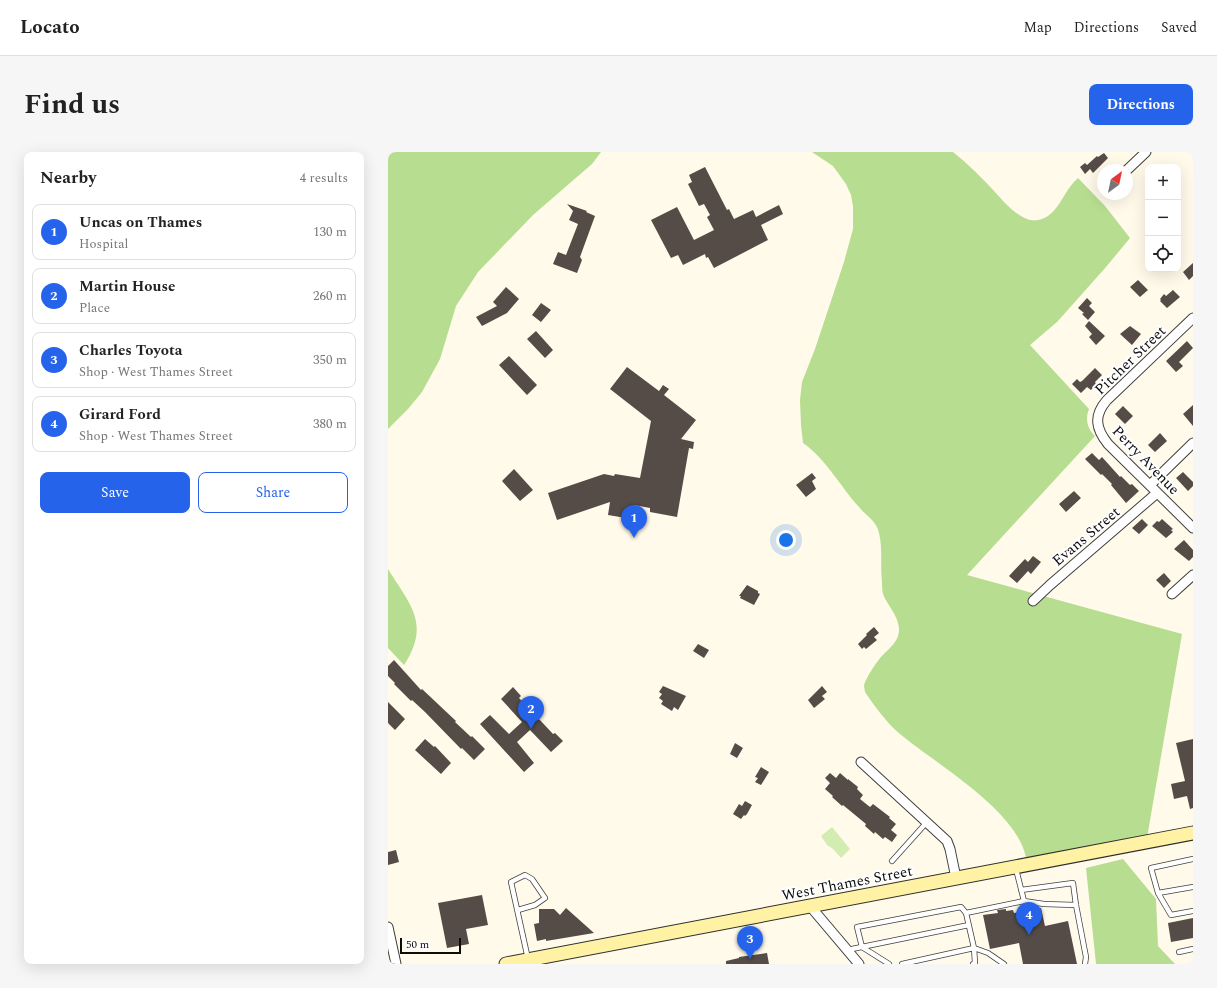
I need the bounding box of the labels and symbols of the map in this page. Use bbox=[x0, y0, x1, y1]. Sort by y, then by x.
north arrow bbox=[1097, 164, 1133, 200]
street label: Pitcher Street bbox=[1089, 320, 1171, 401]
street label: Perry Avenue bbox=[1106, 420, 1185, 500]
street label: Evans Street bbox=[1047, 501, 1125, 572]
pin: 1 bbox=[621, 505, 647, 538]
your location bbox=[776, 530, 796, 550]
pin: 2 bbox=[518, 696, 544, 729]
street label: West Thames Street bbox=[780, 860, 915, 907]
pin: 4 bbox=[1016, 902, 1042, 935]
pin: 3 bbox=[737, 926, 763, 959]
scale bar bbox=[400, 936, 461, 955]

